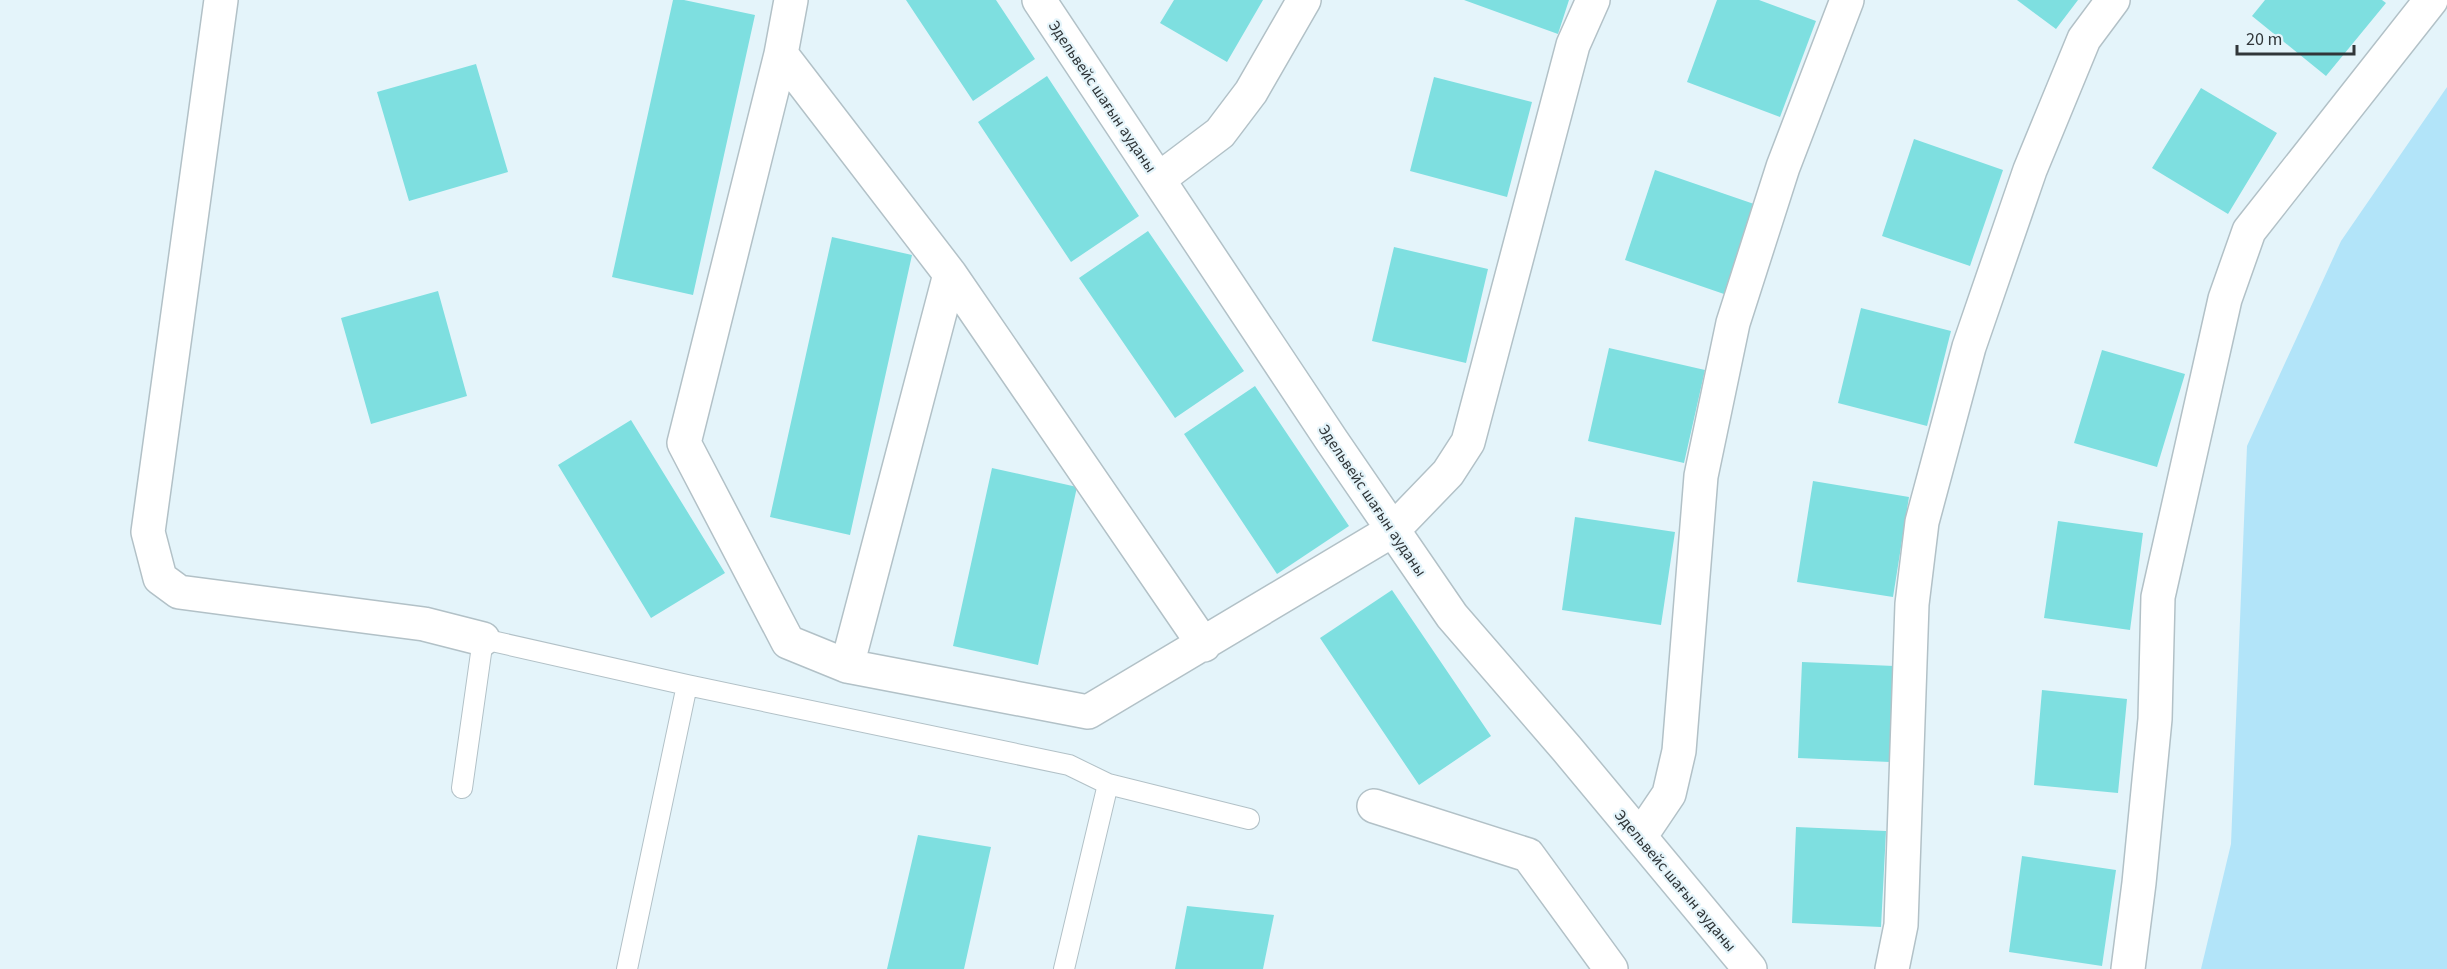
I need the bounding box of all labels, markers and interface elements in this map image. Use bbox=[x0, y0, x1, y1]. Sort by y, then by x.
street label: Эдельвейс шағын ауданы bbox=[1043, 16, 1161, 177]
scale bar bbox=[2237, 18, 2354, 56]
text: 20 m bbox=[2246, 27, 2282, 52]
street label: Эдельвейс шағын ауданы bbox=[1313, 420, 1431, 581]
street label: Эдельвейс шағын ауданы bbox=[1609, 805, 1741, 956]

